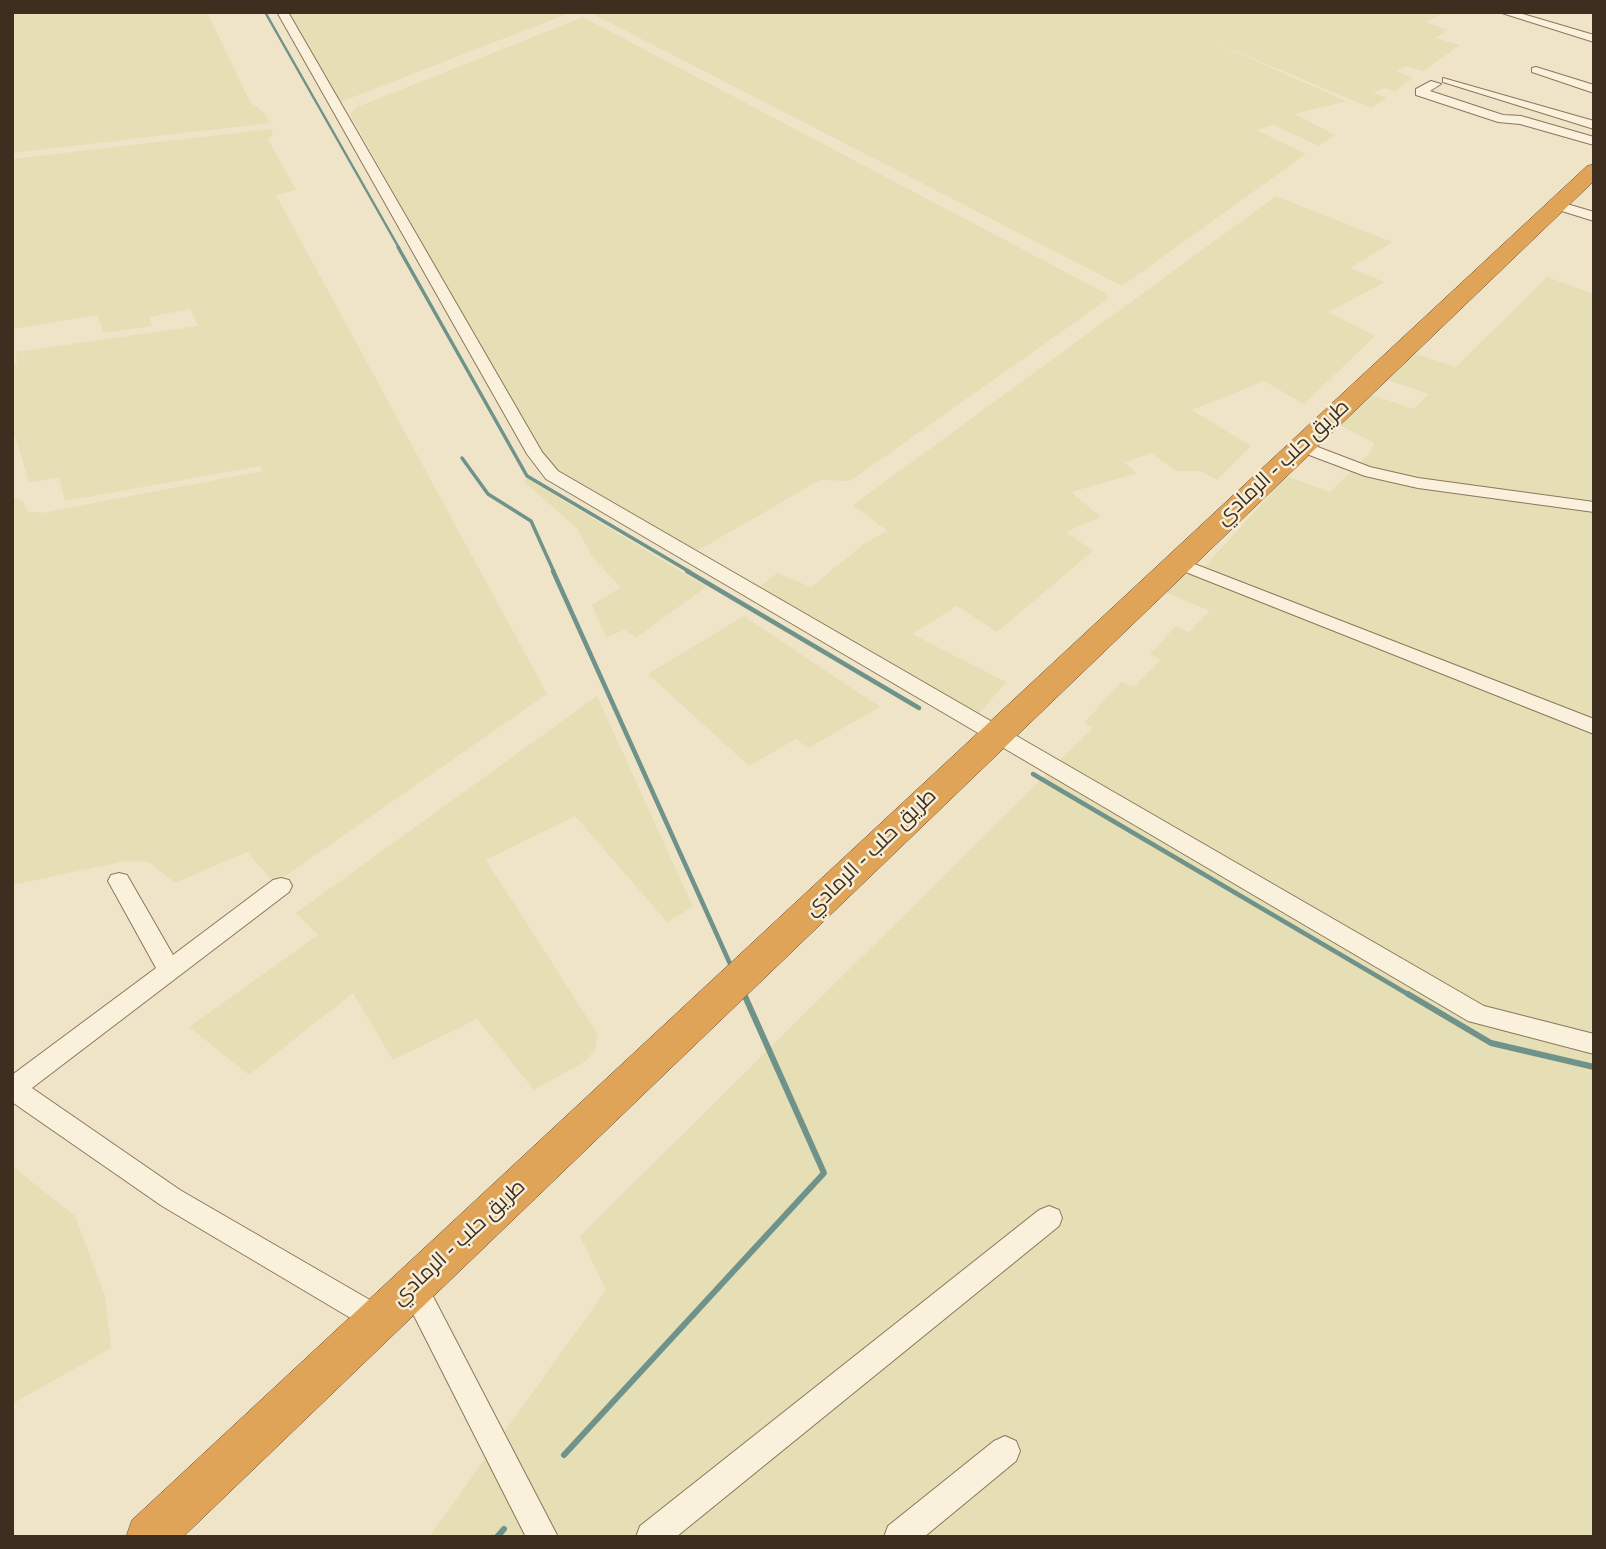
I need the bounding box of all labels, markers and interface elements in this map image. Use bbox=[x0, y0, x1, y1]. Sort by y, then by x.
street label: طريق حلب - الرمادي bbox=[1212, 396, 1356, 532]
street label: طريق حلب - الرمادي bbox=[801, 785, 943, 923]
street label: طريق حلب - الرمادي bbox=[388, 1176, 532, 1312]

